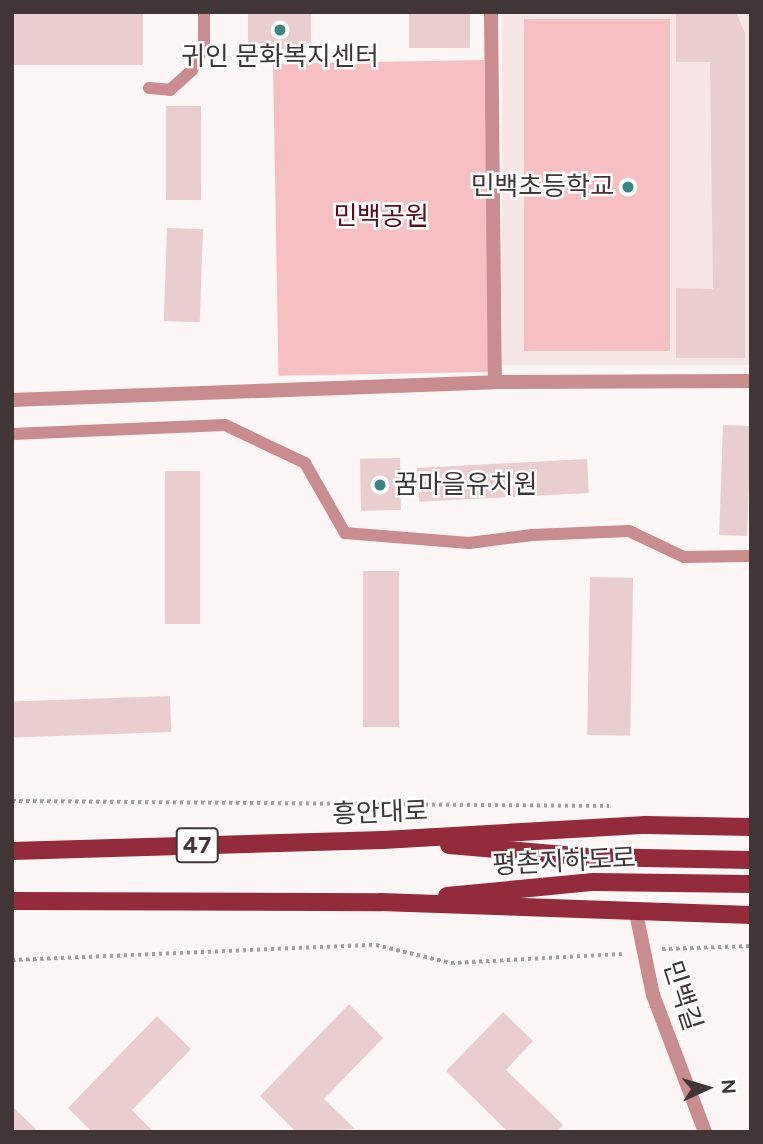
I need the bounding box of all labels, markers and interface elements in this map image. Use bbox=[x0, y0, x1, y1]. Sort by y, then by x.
marker: 귀인 문화복지센터 bbox=[272, 22, 288, 38]
place label: 귀인 문화복지센터 bbox=[181, 41, 379, 73]
place label: 민백초등학교 bbox=[470, 171, 614, 203]
marker: 민백초등학교 bbox=[620, 179, 636, 195]
park label: 민백공원 bbox=[333, 201, 429, 233]
place label: 꿈마을유치원 bbox=[394, 469, 538, 501]
marker: 꿈마을유치원 bbox=[372, 477, 388, 493]
street label: 흥안대로 bbox=[332, 796, 428, 830]
road number: 47 bbox=[174, 824, 220, 866]
street label: 평촌지하도로 bbox=[492, 843, 636, 881]
street label: 민백길 bbox=[656, 957, 708, 1035]
north arrow bbox=[672, 1053, 742, 1123]
text: N bbox=[716, 1078, 740, 1095]

